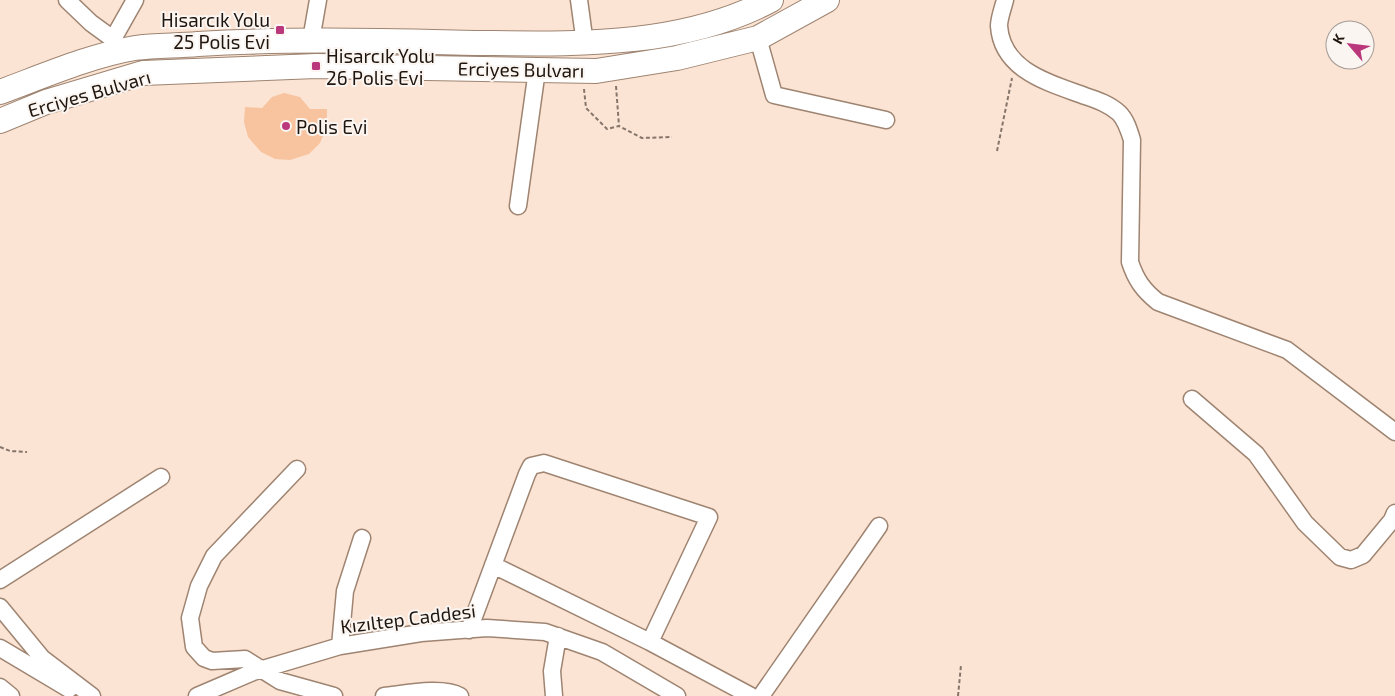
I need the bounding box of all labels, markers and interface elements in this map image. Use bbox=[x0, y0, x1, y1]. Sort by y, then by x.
place label: Hisarcık Yolu 25 Polis Evi bbox=[161, 8, 270, 53]
north arrow bbox=[1325, 20, 1375, 70]
marker: Hisarcık Yolu 25 Polis Evi bbox=[274, 24, 286, 36]
text: K bbox=[1328, 31, 1348, 47]
place label: Hisarcık Yolu 26 Polis Evi bbox=[326, 44, 435, 89]
street label: Erciyes Bulvarı bbox=[457, 56, 585, 82]
marker: Hisarcık Yolu 26 Polis Evi bbox=[310, 60, 322, 72]
street label: Erciyes Bulvarı bbox=[25, 64, 153, 122]
place label: Polis Evi bbox=[296, 115, 368, 138]
marker: Polis Evi bbox=[280, 120, 292, 132]
street label: Kızıltep Caddesi bbox=[339, 598, 477, 638]

